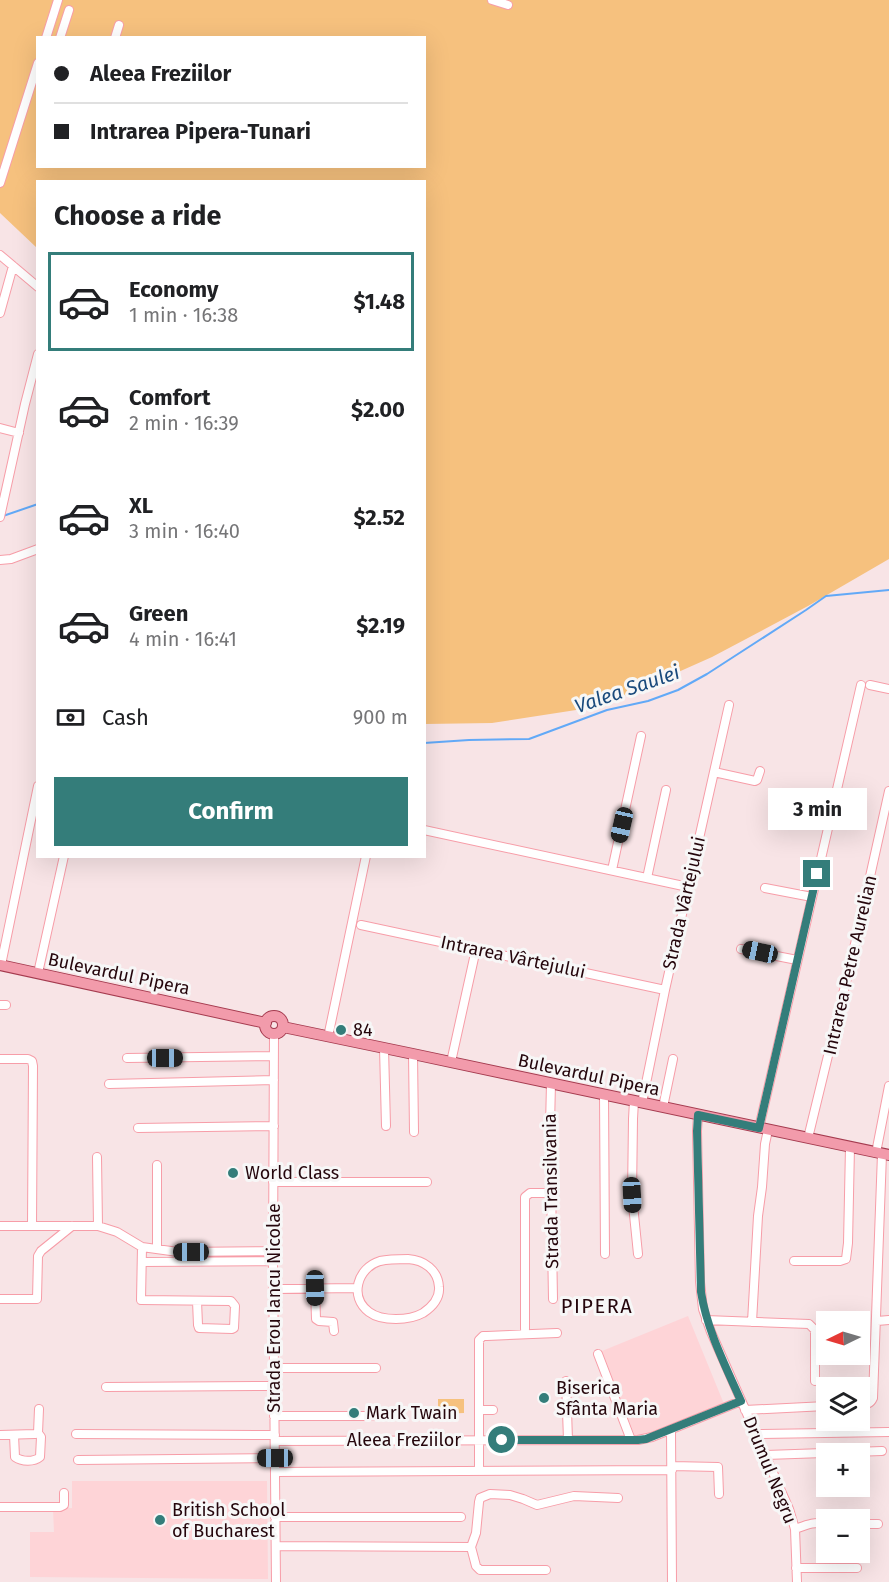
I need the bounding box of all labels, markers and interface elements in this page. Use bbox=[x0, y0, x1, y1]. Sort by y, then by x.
text: Aleea Freziilor bbox=[90, 60, 231, 87]
text: Intrarea Pipera-Tunari bbox=[90, 118, 311, 145]
text: Choose a ride bbox=[54, 200, 221, 232]
icon: car bbox=[57, 275, 111, 329]
text: Economy bbox=[129, 276, 218, 303]
text: $1.48 bbox=[353, 288, 405, 315]
text: 1 min · 16:38 bbox=[129, 303, 238, 327]
icon: car bbox=[57, 383, 111, 437]
text: Comfort bbox=[129, 384, 210, 411]
text: $2.00 bbox=[351, 396, 405, 423]
text: 2 min · 16:39 bbox=[129, 411, 239, 435]
icon: car bbox=[57, 491, 111, 545]
text: XL bbox=[129, 492, 153, 519]
text: $2.52 bbox=[353, 504, 405, 531]
text: 3 min · 16:40 bbox=[129, 519, 240, 543]
icon: car bbox=[57, 599, 111, 653]
text: Green bbox=[129, 600, 188, 627]
text: $2.19 bbox=[356, 612, 405, 639]
text: 4 min · 16:41 bbox=[129, 627, 237, 651]
water label: Valea Saulei bbox=[571, 660, 683, 718]
icon: cash bbox=[54, 701, 87, 734]
text: Cash bbox=[102, 704, 149, 731]
text: 900 m bbox=[353, 705, 408, 729]
button: Confirm bbox=[54, 777, 408, 846]
callout: 3 min bbox=[768, 787, 866, 829]
text: 3 min bbox=[793, 797, 842, 821]
car bbox=[609, 805, 635, 845]
street label: Strada Vârtejului bbox=[658, 834, 710, 972]
route end bbox=[803, 860, 830, 887]
street label: Intrarea Petre Aurelian bbox=[819, 873, 881, 1057]
street label: Intrarea Vârtejului bbox=[439, 931, 587, 983]
car bbox=[741, 939, 779, 965]
street label: Bulevardul Pipera bbox=[46, 948, 192, 1000]
place label: 84 bbox=[353, 1019, 373, 1041]
marker: 84 bbox=[334, 1023, 348, 1037]
car bbox=[147, 1049, 183, 1067]
street label: Bulevardul Pipera bbox=[516, 1049, 662, 1101]
street label: Strada Transilvania bbox=[539, 1113, 563, 1269]
place label: World Class bbox=[245, 1162, 339, 1184]
marker: World Class bbox=[226, 1166, 240, 1180]
car bbox=[622, 1177, 642, 1213]
street label: Strada Erou Iancu Nicolae bbox=[263, 1203, 285, 1413]
car bbox=[173, 1243, 209, 1261]
car bbox=[306, 1270, 324, 1306]
district label: PIPERA bbox=[561, 1294, 633, 1318]
north arrow bbox=[816, 1311, 870, 1365]
map controls bbox=[816, 1311, 870, 1563]
place label: Biserica Sfânta Maria bbox=[556, 1377, 658, 1420]
button: layers bbox=[816, 1377, 870, 1431]
marker: Biserica Sfânta Maria bbox=[537, 1391, 551, 1405]
place label: Mark Twain bbox=[366, 1402, 458, 1424]
marker: Mark Twain bbox=[347, 1406, 361, 1420]
street label: Drumul Negru bbox=[738, 1413, 802, 1527]
route start bbox=[488, 1426, 515, 1453]
street label: Aleea Freziilor bbox=[347, 1429, 461, 1451]
button: + bbox=[816, 1443, 870, 1497]
car bbox=[257, 1449, 293, 1467]
place label: British School of Bucharest bbox=[172, 1499, 286, 1542]
button: − bbox=[816, 1509, 870, 1563]
marker: British School of Bucharest bbox=[153, 1513, 167, 1527]

